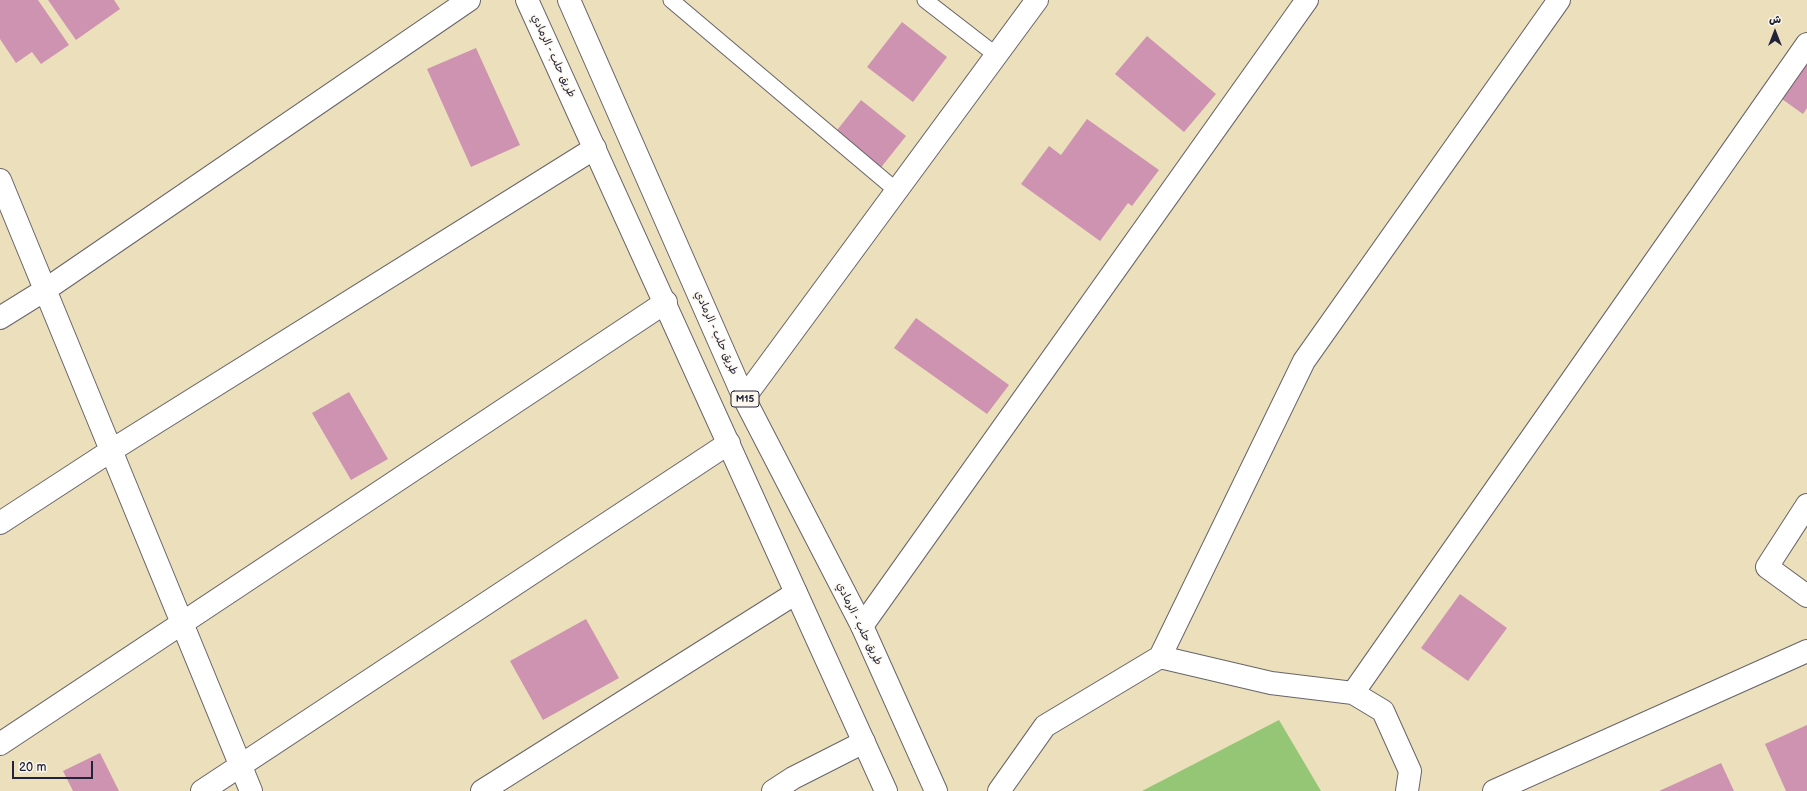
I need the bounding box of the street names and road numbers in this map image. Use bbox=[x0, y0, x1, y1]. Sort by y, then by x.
street label: طريق حلب - الرمادي bbox=[528, 12, 578, 100]
street label: طريق حلب - الرمادي bbox=[692, 289, 740, 377]
road number: M15 bbox=[731, 391, 759, 407]
street label: طريق حلب - الرمادي bbox=[833, 580, 885, 668]

